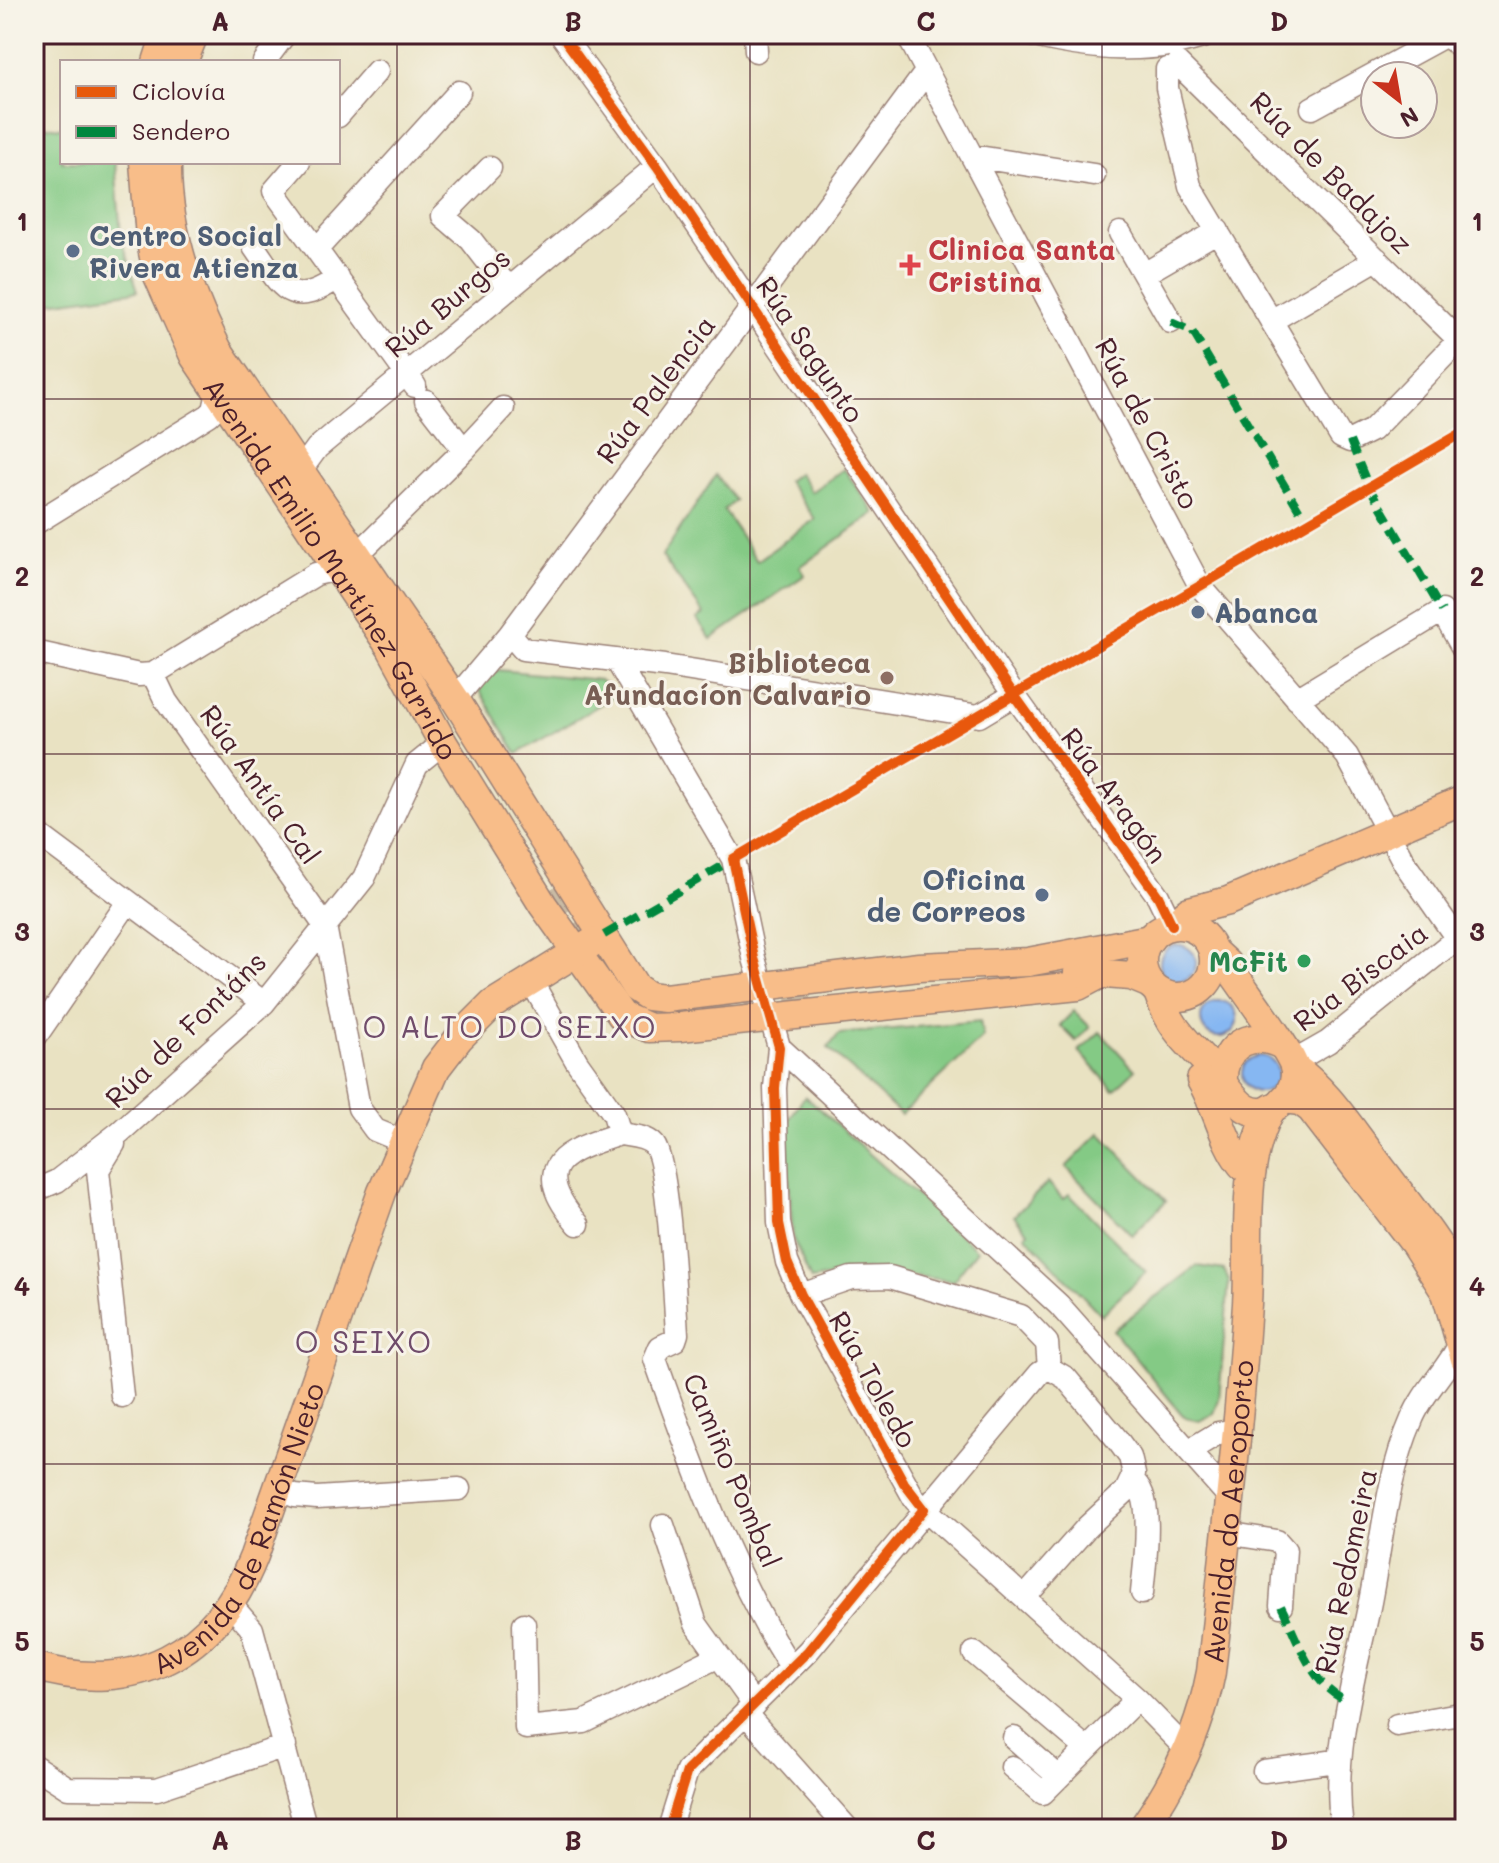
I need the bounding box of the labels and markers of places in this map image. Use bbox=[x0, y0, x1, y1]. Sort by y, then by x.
place label: Centro Social Rivera Atienza bbox=[89, 217, 299, 285]
place label: Clinica Santa Cristina bbox=[928, 231, 1116, 299]
marker: Centro Social Rivera Atienza bbox=[64, 242, 82, 260]
marker: Clinica Santa Cristina bbox=[899, 254, 921, 276]
place label: Abanca bbox=[1214, 594, 1319, 630]
marker: Abanca bbox=[1189, 603, 1207, 621]
place label: Biblioteca Afundacíon Calvario bbox=[584, 644, 871, 712]
marker: Biblioteca Afundacíon Calvario bbox=[878, 669, 896, 687]
place label: Oficina de Correos bbox=[867, 861, 1026, 929]
marker: Oficina de Correos bbox=[1033, 886, 1051, 904]
place label: McFit bbox=[1209, 943, 1288, 979]
marker: McFit bbox=[1295, 952, 1313, 970]

